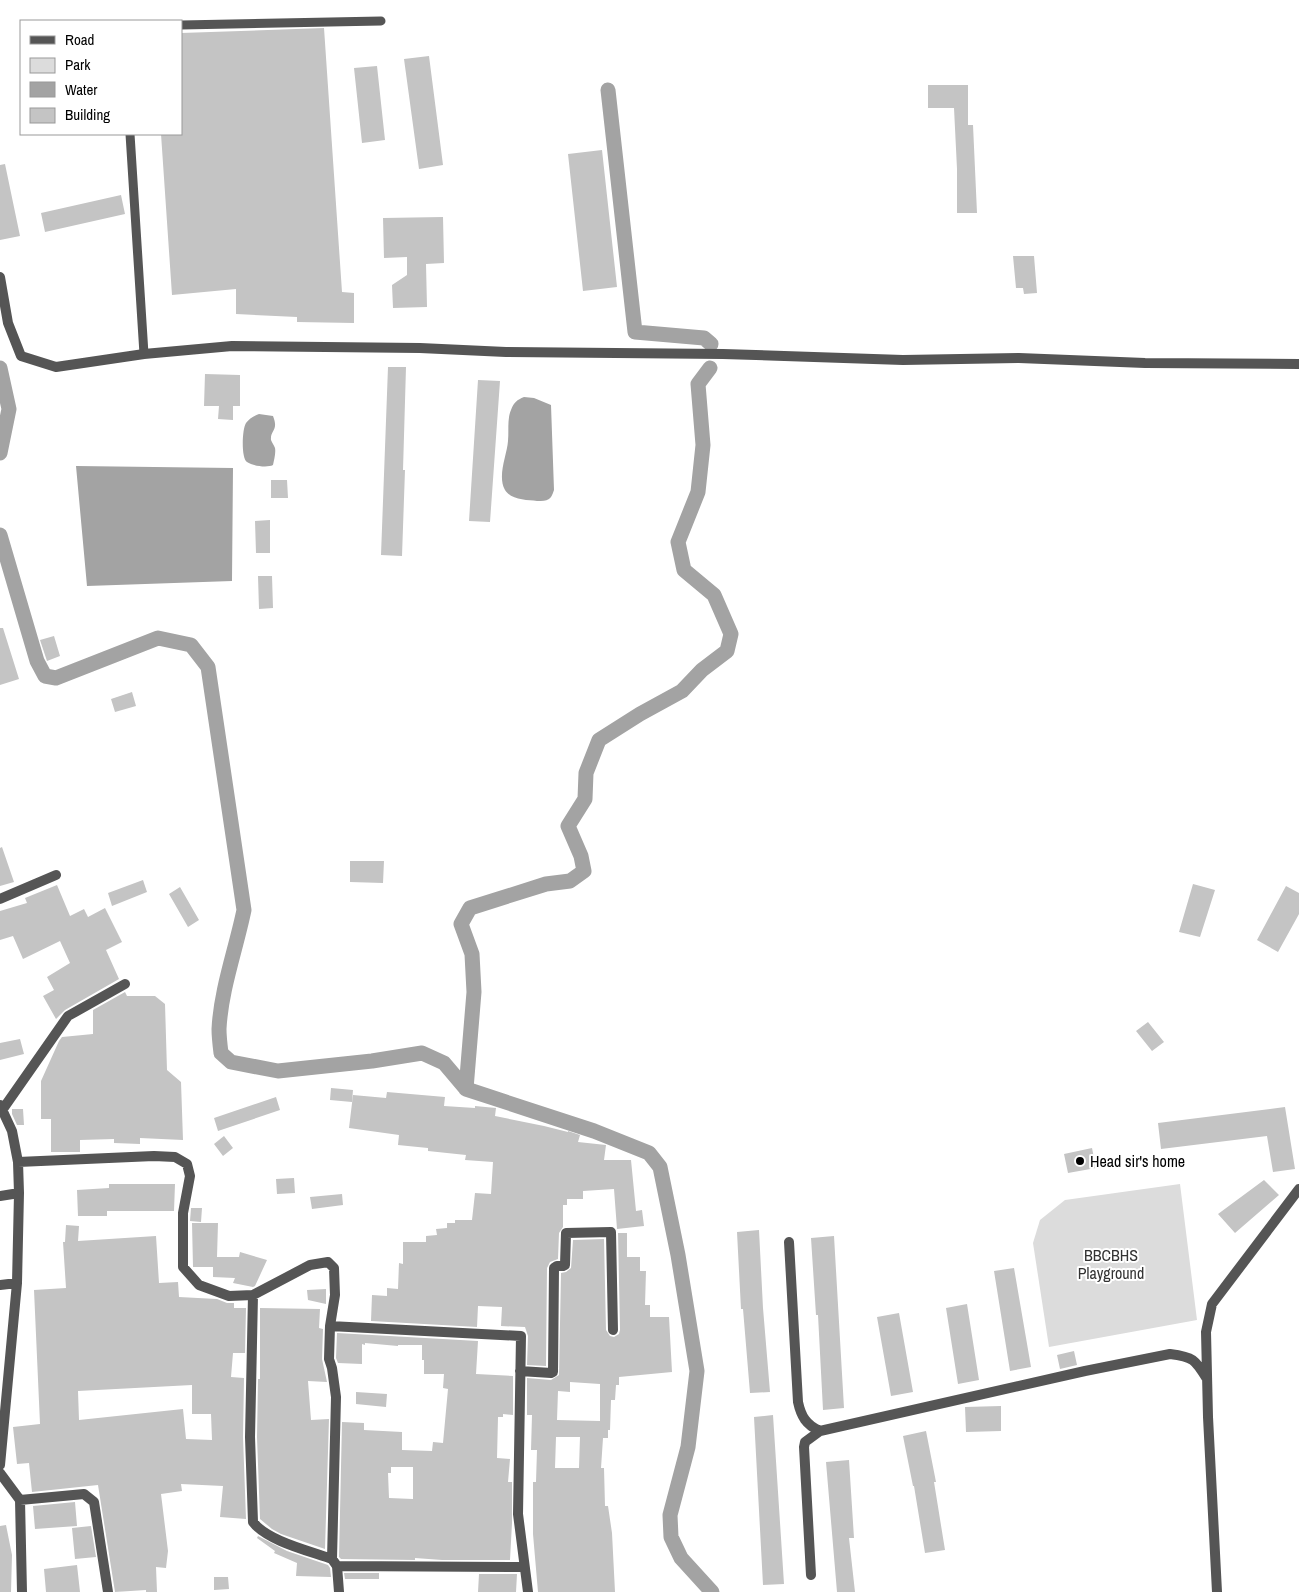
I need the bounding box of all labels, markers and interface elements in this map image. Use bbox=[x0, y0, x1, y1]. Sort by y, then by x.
legend bbox=[20, 20, 182, 135]
text: Road bbox=[65, 29, 94, 50]
text: Park bbox=[65, 54, 91, 75]
text: Water bbox=[65, 79, 97, 100]
text: Building bbox=[65, 104, 110, 125]
place label: Head sir's home bbox=[1090, 1150, 1185, 1172]
marker: Head sir's home bbox=[1074, 1155, 1086, 1167]
park label: BBCBHS Playground bbox=[1078, 1244, 1144, 1284]

